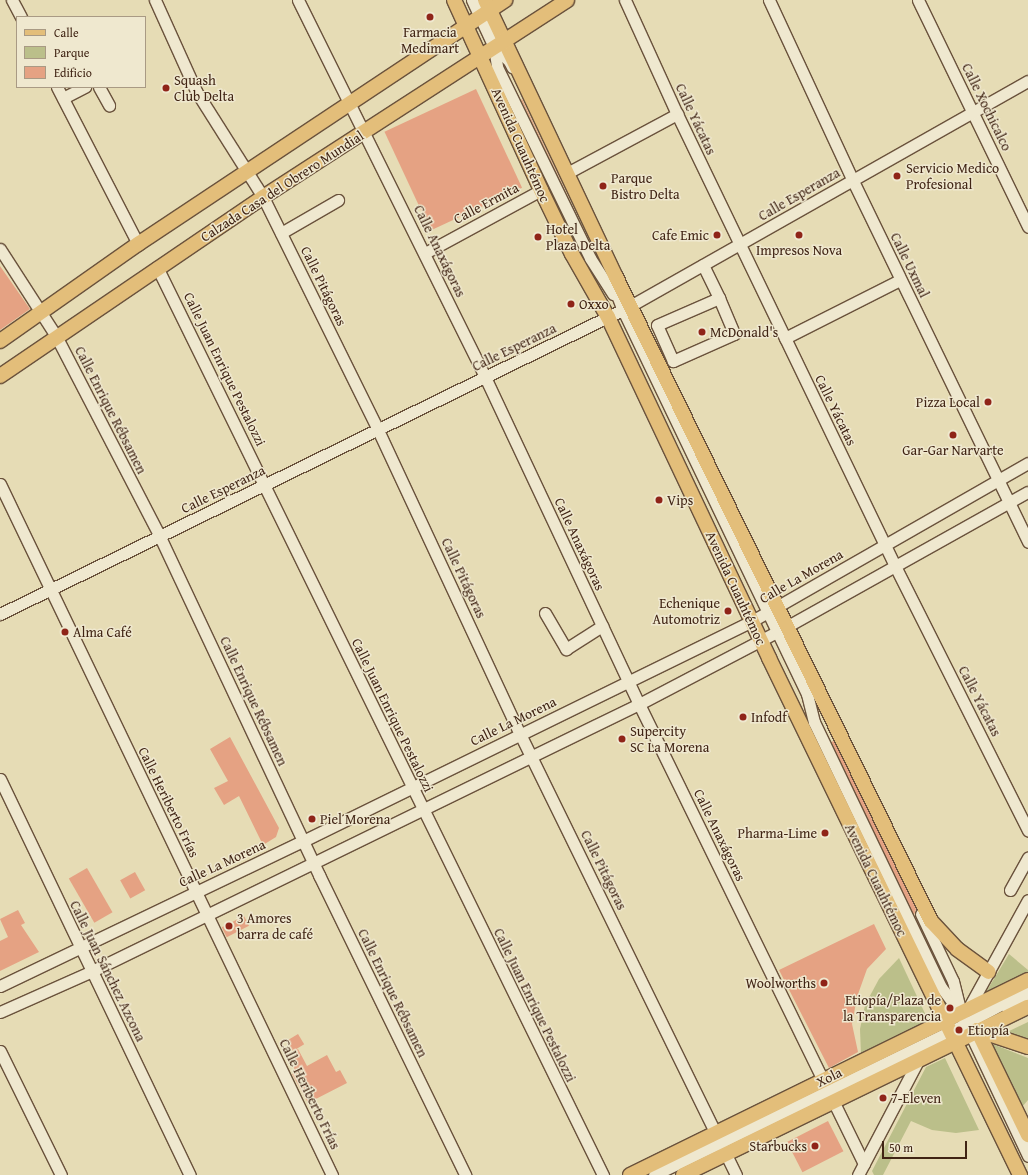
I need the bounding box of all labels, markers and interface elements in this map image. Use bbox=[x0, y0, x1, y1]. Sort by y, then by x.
marker: Farmacia Medimart bbox=[425, 12, 435, 22]
legend bbox=[16, 16, 146, 88]
text: Calle bbox=[54, 24, 79, 41]
place label: Farmacia Medimart bbox=[401, 24, 459, 56]
text: Parque bbox=[54, 44, 89, 61]
street label: Calle Xochicalco bbox=[959, 60, 1015, 154]
text: Edificio bbox=[54, 64, 92, 81]
place label: Squash Club Delta bbox=[174, 72, 234, 104]
street label: Calle Yácatas bbox=[672, 81, 720, 157]
marker: Squash Club Delta bbox=[161, 83, 171, 93]
street label: Avenida Cuauhtémoc bbox=[488, 85, 554, 205]
street label: Calzada Casa del Obrero Mundial bbox=[197, 127, 367, 245]
place label: Servicio Medico Profesional bbox=[906, 160, 999, 192]
street label: Calle Esperanza bbox=[755, 164, 843, 224]
place label: Parque Bistro Delta bbox=[611, 170, 680, 202]
marker: Servicio Medico Profesional bbox=[891, 170, 903, 182]
street label: Calle Ermita bbox=[450, 179, 522, 227]
marker: Parque Bistro Delta bbox=[598, 181, 608, 191]
street label: Calle Anaxágoras bbox=[410, 202, 470, 300]
place label: Hotel Plaza Delta bbox=[546, 221, 610, 254]
place label: Cafe Emic bbox=[652, 227, 709, 243]
marker: Cafe Emic bbox=[712, 230, 722, 240]
marker: Impresos Nova bbox=[794, 230, 804, 240]
street label: Calle Uxmal bbox=[887, 230, 933, 300]
marker: Hotel Plaza Delta bbox=[533, 232, 543, 242]
place label: Impresos Nova bbox=[756, 242, 842, 258]
street label: Calle Pitágoras bbox=[297, 243, 351, 329]
street label: Calle Juan Enrique Pestalozzi bbox=[180, 289, 270, 449]
place label: Oxxo bbox=[579, 296, 609, 312]
marker: Oxxo bbox=[566, 299, 576, 309]
street label: Calle Esperanza bbox=[469, 319, 559, 375]
place label: McDonald's bbox=[710, 324, 778, 340]
marker: McDonald's bbox=[697, 327, 707, 337]
street label: Calle Enrique Rébsamen bbox=[72, 343, 150, 477]
street label: Calle Yácatas bbox=[812, 372, 860, 448]
place label: Pizza Local bbox=[916, 394, 980, 410]
marker: Pizza Local bbox=[983, 397, 993, 407]
marker: Gar-Gar Narvarte bbox=[948, 430, 958, 440]
place label: Gar-Gar Narvarte bbox=[902, 442, 1004, 458]
street label: Calle Esperanza bbox=[178, 461, 268, 517]
place label: Vips bbox=[667, 492, 693, 508]
street label: Calle Anaxágoras bbox=[551, 495, 609, 593]
marker: Vips bbox=[654, 495, 664, 505]
street label: Avenida Cuauhtémoc bbox=[702, 528, 770, 648]
street label: Calle Pitágoras bbox=[438, 535, 490, 621]
street label: Calle La Morena bbox=[756, 545, 846, 607]
place label: Echenique Automotriz bbox=[653, 595, 720, 628]
marker: Echenique Automotriz bbox=[723, 606, 733, 616]
place label: Alma Café bbox=[73, 624, 132, 640]
marker: Alma Café bbox=[60, 627, 70, 637]
street label: Calle Enrique Rébsamen bbox=[217, 634, 291, 768]
street label: Calle Juan Enrique Pestalozzi bbox=[348, 635, 438, 795]
street label: Calle Yácatas bbox=[955, 663, 1005, 739]
street label: Calle La Morena bbox=[467, 693, 559, 749]
place label: Infodf bbox=[751, 709, 787, 725]
marker: Infodf bbox=[738, 712, 748, 722]
place label: Supercity SC La Morena bbox=[630, 723, 709, 756]
marker: Supercity SC La Morena bbox=[617, 734, 627, 744]
street label: Calle Heriberto Frías bbox=[135, 744, 203, 860]
street label: Calle Anaxágoras bbox=[690, 786, 750, 884]
place label: Piel Morena bbox=[320, 811, 390, 827]
marker: Piel Morena bbox=[307, 814, 317, 824]
street label: Avenida Cuauhtémoc bbox=[841, 821, 911, 939]
place label: Pharma-Lime bbox=[738, 825, 817, 841]
street label: Calle Pitágoras bbox=[577, 827, 631, 913]
marker: Pharma-Lime bbox=[820, 828, 830, 838]
street label: Calle La Morena bbox=[176, 836, 268, 890]
street label: Calle Juan Sánchez Azcona bbox=[67, 898, 149, 1044]
place label: 3 Amores barra de café bbox=[237, 910, 313, 942]
marker: 3 Amores barra de café bbox=[224, 921, 234, 931]
street label: Calle Juan Enrique Pestalozzi bbox=[490, 925, 580, 1085]
street label: Calle Enrique Rébsamen bbox=[355, 926, 431, 1060]
place label: Woolworths bbox=[745, 975, 816, 991]
marker: Woolworths bbox=[819, 978, 829, 988]
place label: Etiopía/Plaza de la Transparencia bbox=[843, 992, 941, 1024]
marker: Etiopía/Plaza de la Transparencia bbox=[944, 1002, 956, 1014]
place label: Etiopía bbox=[968, 1022, 1009, 1038]
marker: Etiopía bbox=[953, 1024, 965, 1036]
street label: Calle Heriberto Frías bbox=[276, 1036, 344, 1152]
street label: Xola bbox=[813, 1064, 845, 1090]
place label: 7-Eleven bbox=[891, 1090, 941, 1106]
marker: 7-Eleven bbox=[878, 1093, 888, 1103]
scale bar bbox=[884, 1133, 969, 1159]
place label: Starbucks bbox=[749, 1138, 807, 1154]
text: 50 m bbox=[889, 1139, 913, 1156]
marker: Starbucks bbox=[810, 1141, 820, 1151]

